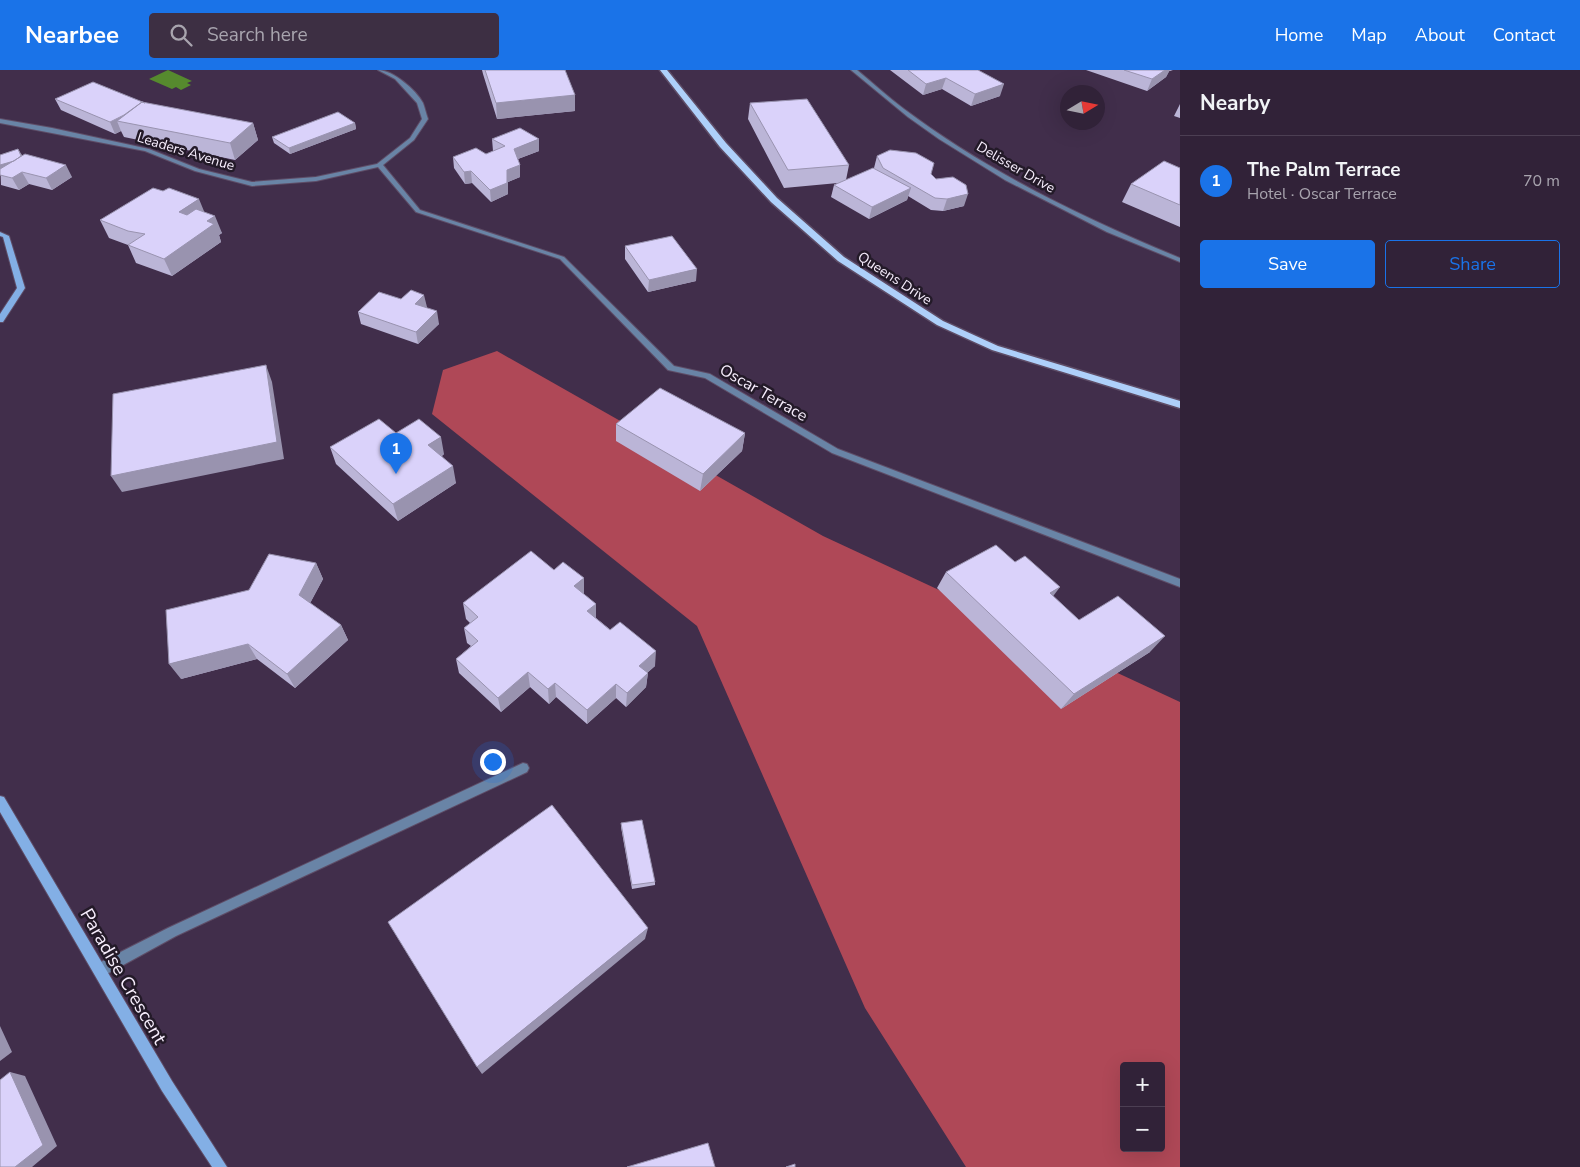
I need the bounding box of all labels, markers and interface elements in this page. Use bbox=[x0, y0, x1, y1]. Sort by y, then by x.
search box bbox=[149, 13, 499, 58]
text: Nearbee bbox=[25, 19, 119, 51]
icon: search bbox=[167, 21, 195, 49]
text: Search here bbox=[207, 22, 308, 48]
text: Home bbox=[1275, 23, 1323, 47]
text: Map bbox=[1351, 23, 1387, 47]
text: About bbox=[1415, 23, 1465, 47]
text: Contact bbox=[1493, 23, 1555, 47]
north arrow bbox=[1060, 85, 1105, 130]
text: Nearby bbox=[1200, 89, 1270, 117]
street label: Leaders Avenue bbox=[135, 128, 237, 175]
street label: Delisser Drive bbox=[973, 137, 1059, 198]
text: The Palm Terrace bbox=[1247, 157, 1400, 183]
text: 1 bbox=[1211, 170, 1221, 192]
text: 70 m bbox=[1523, 170, 1560, 192]
text: Hotel · Oscar Terrace bbox=[1247, 183, 1397, 205]
button: Save bbox=[1200, 240, 1375, 288]
button: Share bbox=[1385, 240, 1560, 288]
street label: Queens Drive bbox=[854, 247, 936, 310]
street label: Oscar Terrace bbox=[715, 359, 812, 427]
pin: 1 bbox=[380, 433, 412, 474]
your location bbox=[480, 749, 506, 775]
street label: Paradise Crescent bbox=[74, 904, 173, 1050]
map controls bbox=[1120, 1062, 1165, 1152]
button: + bbox=[1120, 1062, 1165, 1107]
button: − bbox=[1120, 1107, 1165, 1152]

